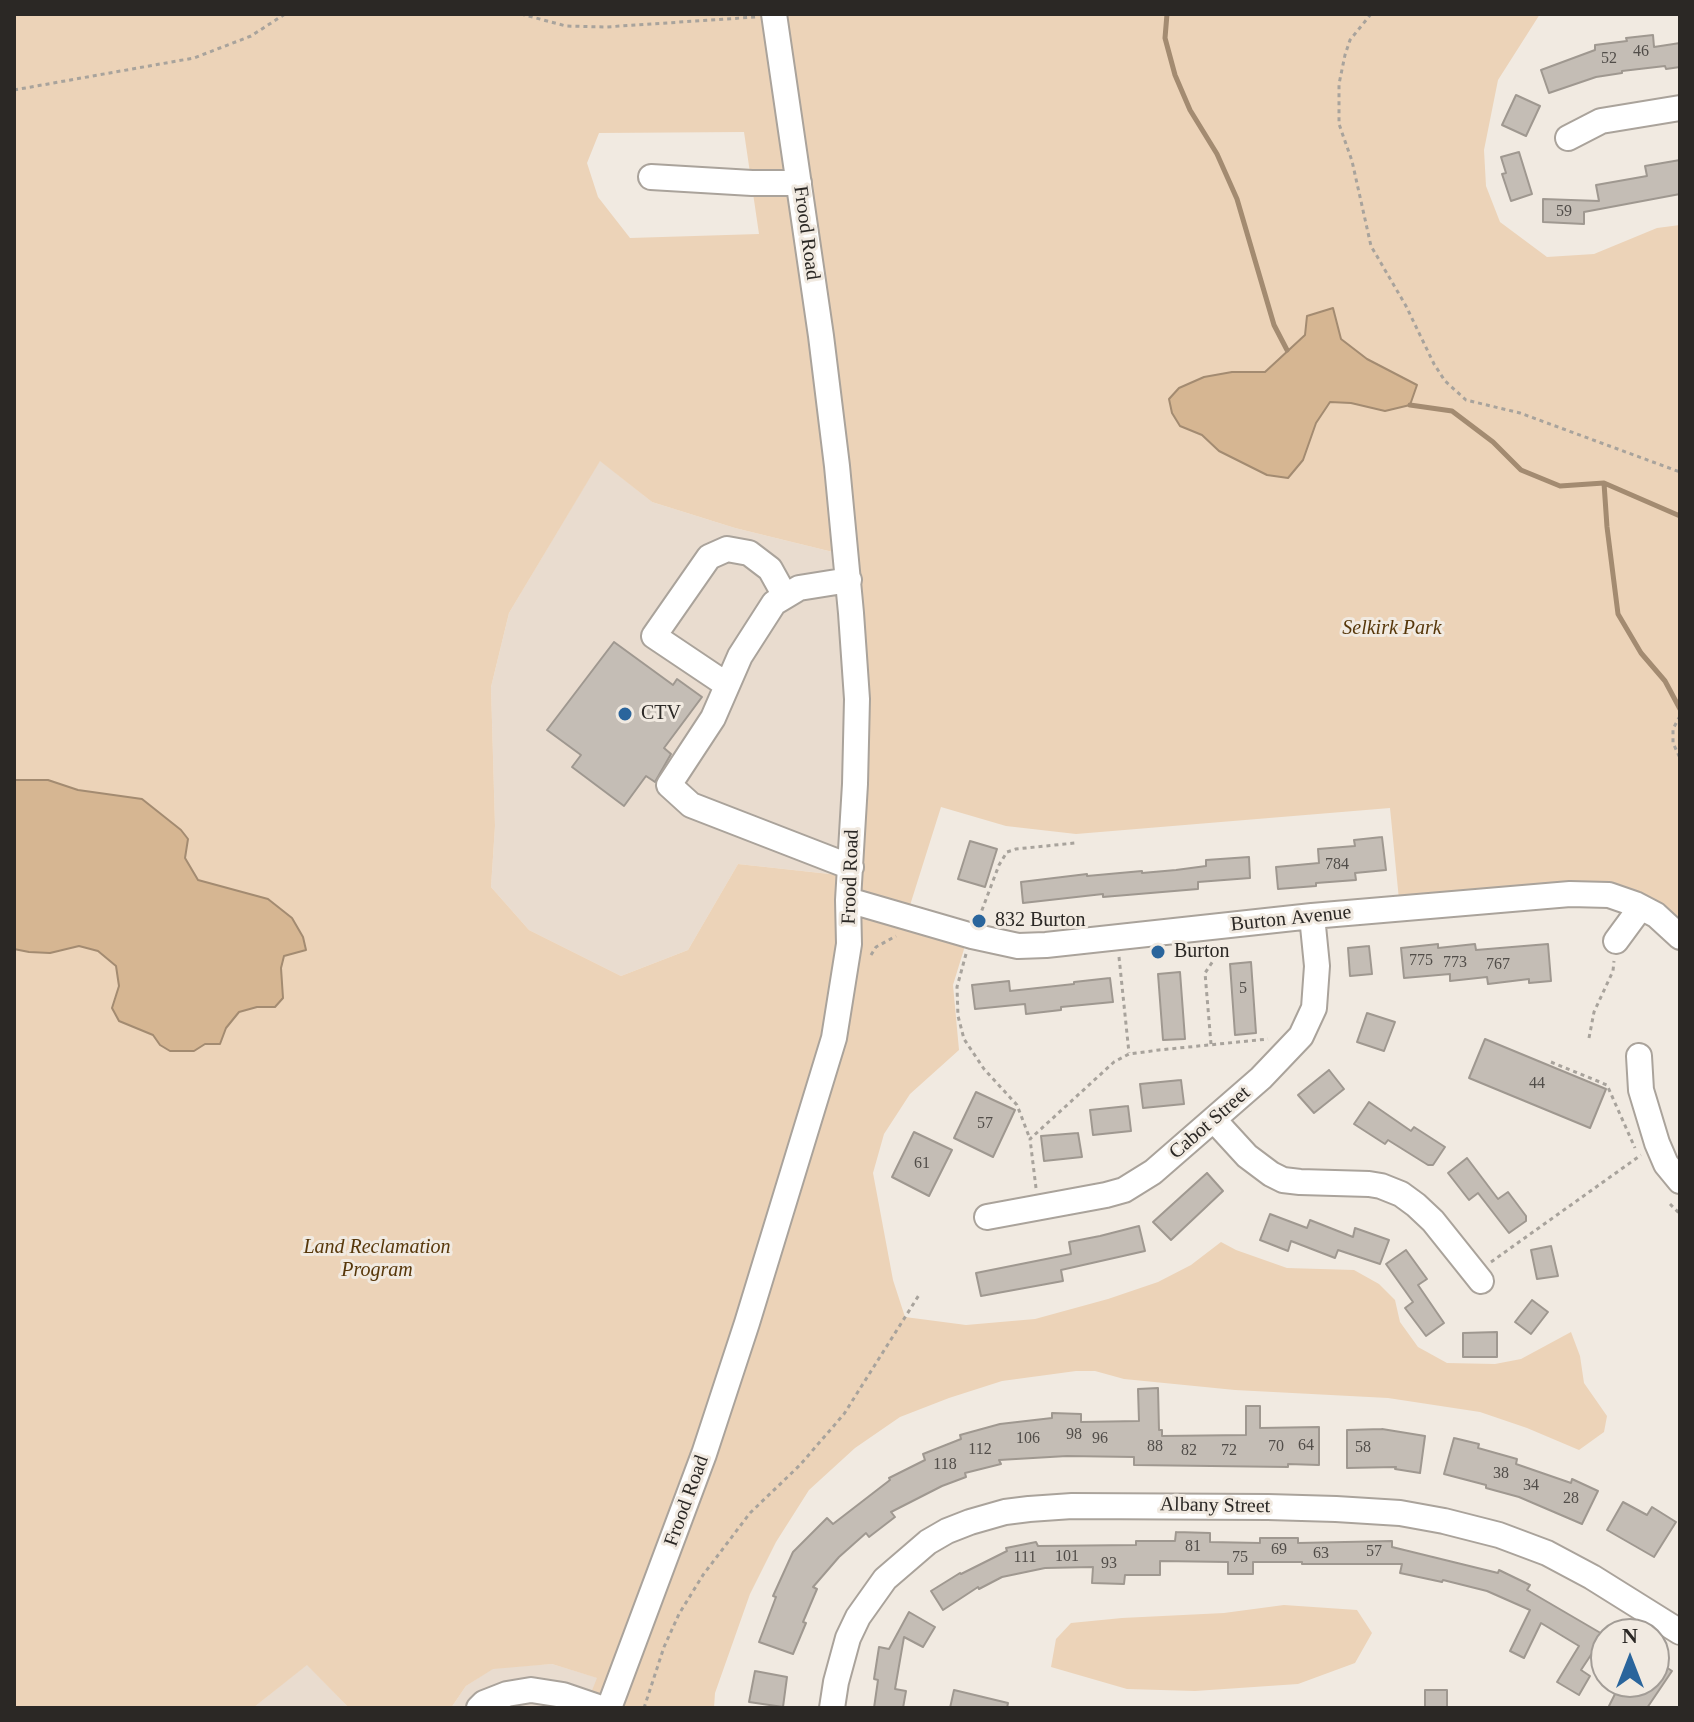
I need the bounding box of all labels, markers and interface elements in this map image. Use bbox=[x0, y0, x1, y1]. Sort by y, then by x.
house number: 46 bbox=[1633, 42, 1649, 62]
house number: 52 bbox=[1601, 49, 1617, 69]
street label: Frood Road bbox=[788, 184, 824, 282]
house number: 59 bbox=[1556, 202, 1572, 222]
park label: Selkirk Park bbox=[1342, 617, 1442, 641]
place label: CTV bbox=[641, 702, 681, 726]
marker: CTV bbox=[616, 705, 634, 723]
street label: Frood Road bbox=[837, 829, 865, 925]
house number: 784 bbox=[1325, 855, 1349, 875]
street label: Burton Avenue bbox=[1229, 901, 1353, 937]
place label: 832 Burton bbox=[995, 909, 1086, 933]
marker: 832 Burton bbox=[970, 912, 988, 930]
place label: Burton bbox=[1174, 940, 1230, 964]
marker: Burton bbox=[1149, 943, 1167, 961]
house number: 775 bbox=[1409, 951, 1433, 971]
house number: 773 bbox=[1443, 953, 1467, 973]
house number: 767 bbox=[1486, 955, 1510, 975]
house number: 5 bbox=[1239, 979, 1247, 999]
house number: 44 bbox=[1529, 1074, 1545, 1094]
street label: Cabot Street bbox=[1165, 1081, 1255, 1165]
house number: 57 bbox=[977, 1114, 993, 1134]
house number: 61 bbox=[914, 1154, 930, 1174]
park label: Land Reclamation Program bbox=[303, 1236, 451, 1283]
house number: 98 bbox=[1066, 1425, 1082, 1445]
house number: 106 bbox=[1016, 1429, 1040, 1449]
house number: 96 bbox=[1092, 1429, 1108, 1449]
house number: 64 bbox=[1298, 1436, 1314, 1456]
house number: 88 bbox=[1147, 1437, 1163, 1457]
house number: 70 bbox=[1268, 1437, 1284, 1457]
house number: 58 bbox=[1355, 1438, 1371, 1458]
house number: 112 bbox=[968, 1440, 992, 1460]
house number: 82 bbox=[1181, 1441, 1197, 1461]
house number: 72 bbox=[1221, 1441, 1237, 1461]
street label: Frood Road bbox=[659, 1452, 715, 1550]
house number: 118 bbox=[933, 1455, 957, 1475]
house number: 38 bbox=[1493, 1464, 1509, 1484]
house number: 34 bbox=[1523, 1476, 1539, 1496]
house number: 28 bbox=[1563, 1489, 1579, 1509]
street label: Albany Street bbox=[1160, 1493, 1270, 1519]
house number: 81 bbox=[1185, 1537, 1201, 1557]
house number: 69 bbox=[1271, 1540, 1287, 1560]
house number: 57 bbox=[1366, 1542, 1382, 1562]
house number: 63 bbox=[1313, 1544, 1329, 1564]
house number: 101 bbox=[1055, 1547, 1079, 1567]
house number: 111 bbox=[1014, 1548, 1036, 1568]
house number: 75 bbox=[1232, 1548, 1248, 1568]
house number: 93 bbox=[1101, 1554, 1117, 1574]
north arrow bbox=[1590, 1618, 1670, 1698]
text: N bbox=[1622, 1623, 1638, 1648]

